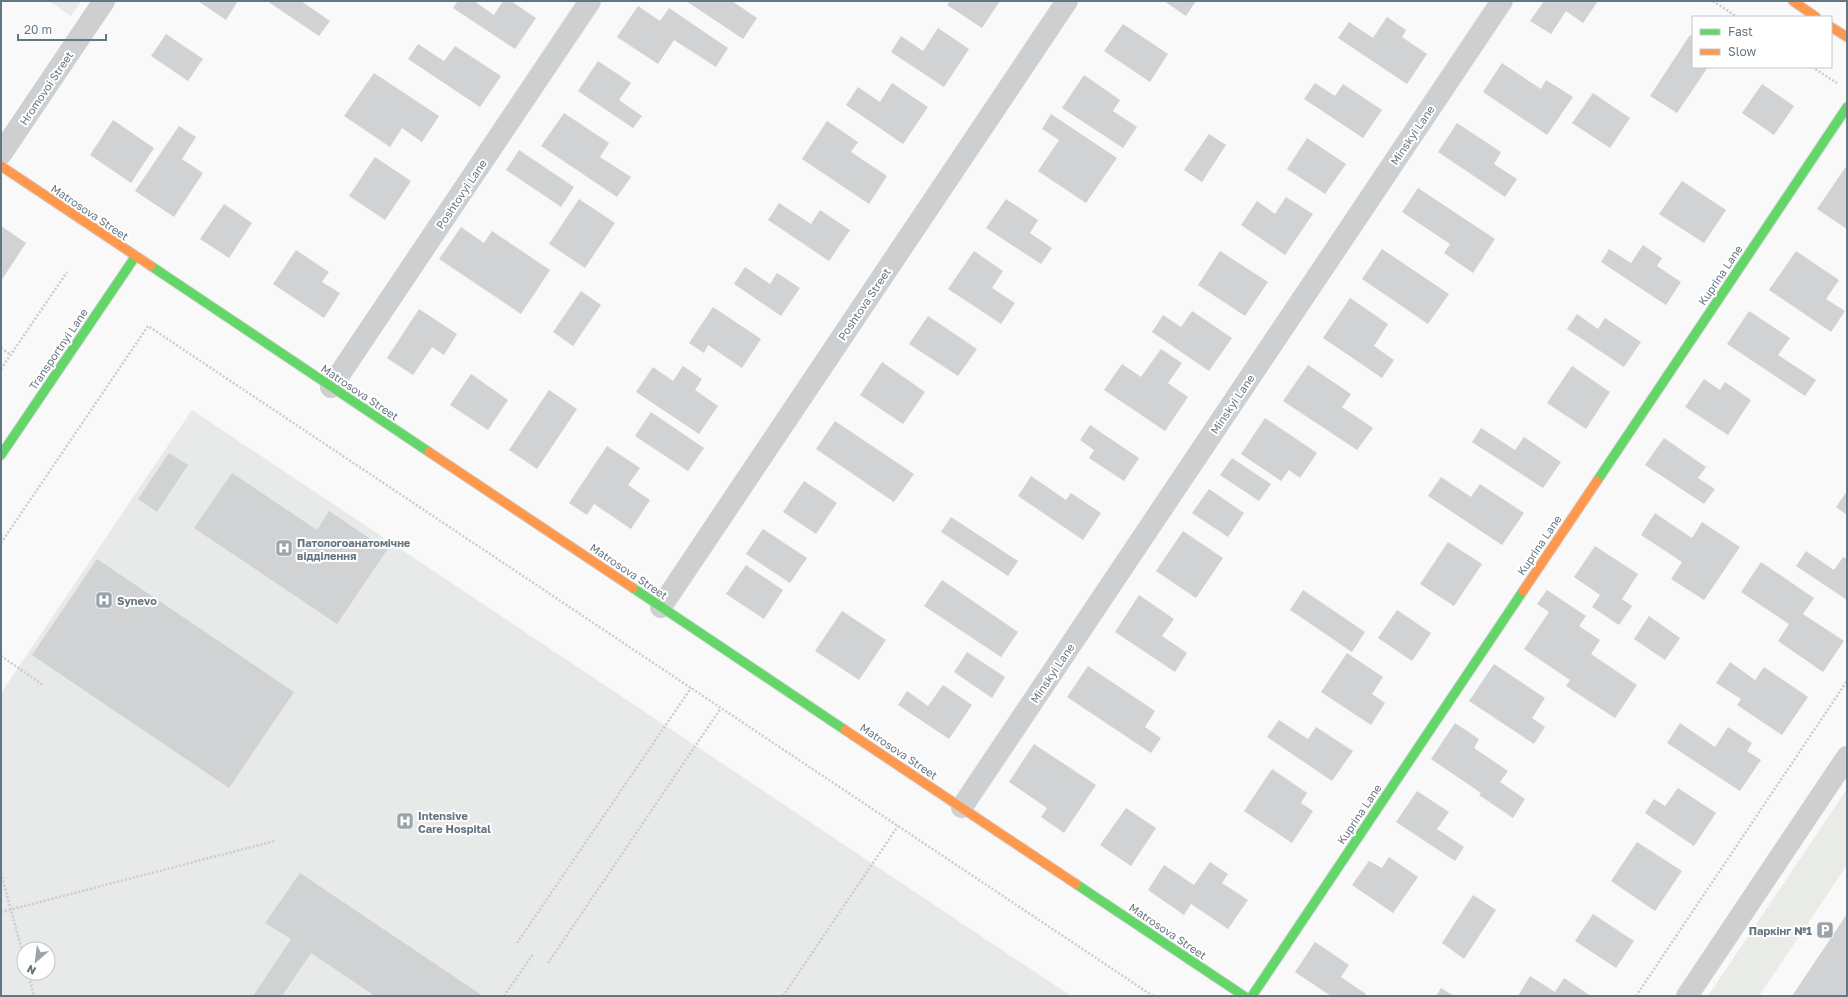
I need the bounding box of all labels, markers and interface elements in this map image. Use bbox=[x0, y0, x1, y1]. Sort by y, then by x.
scale bar bbox=[18, 16, 106, 42]
legend bbox=[1692, 16, 1832, 68]
text: 20 m bbox=[24, 22, 52, 37]
text: Fast bbox=[1728, 24, 1753, 39]
text: Slow bbox=[1728, 44, 1756, 59]
street label: Hromovoi Street bbox=[17, 49, 75, 127]
street label: Minskyi Lane bbox=[1387, 103, 1437, 167]
street label: Poshtovyi Lane bbox=[433, 157, 489, 231]
street label: Matrosova Street bbox=[49, 181, 131, 243]
street label: Kuprina Lane bbox=[1695, 243, 1745, 307]
street label: Poshtova Street bbox=[835, 265, 893, 343]
street label: Transportnyi Lane bbox=[26, 306, 90, 392]
street label: Matrosova Street bbox=[319, 361, 401, 423]
street label: Minskyi Lane bbox=[1207, 372, 1257, 436]
street label: Kuprina Lane bbox=[1514, 513, 1564, 577]
place label: Патологоанатомічне відділення bbox=[297, 536, 411, 562]
hospital icon: Патологоанатомічне відділення bbox=[274, 538, 294, 558]
street label: Matrosova Street bbox=[588, 540, 670, 602]
hospital icon: Synevo bbox=[94, 590, 114, 610]
place label: Synevo bbox=[117, 594, 157, 607]
street label: Minskyi Lane bbox=[1027, 641, 1077, 705]
street label: Matrosova Street bbox=[858, 720, 940, 782]
street label: Kuprina Lane bbox=[1334, 782, 1384, 846]
place label: Intensive Care Hospital bbox=[418, 809, 491, 835]
hospital icon: Intensive Care Hospital bbox=[395, 811, 415, 831]
street label: Matrosova Street bbox=[1127, 900, 1209, 962]
parking icon: Паркінг №1 bbox=[1815, 920, 1835, 940]
place label: Паркінг №1 bbox=[1749, 924, 1812, 937]
north arrow bbox=[16, 941, 56, 981]
text: N bbox=[24, 963, 38, 978]

